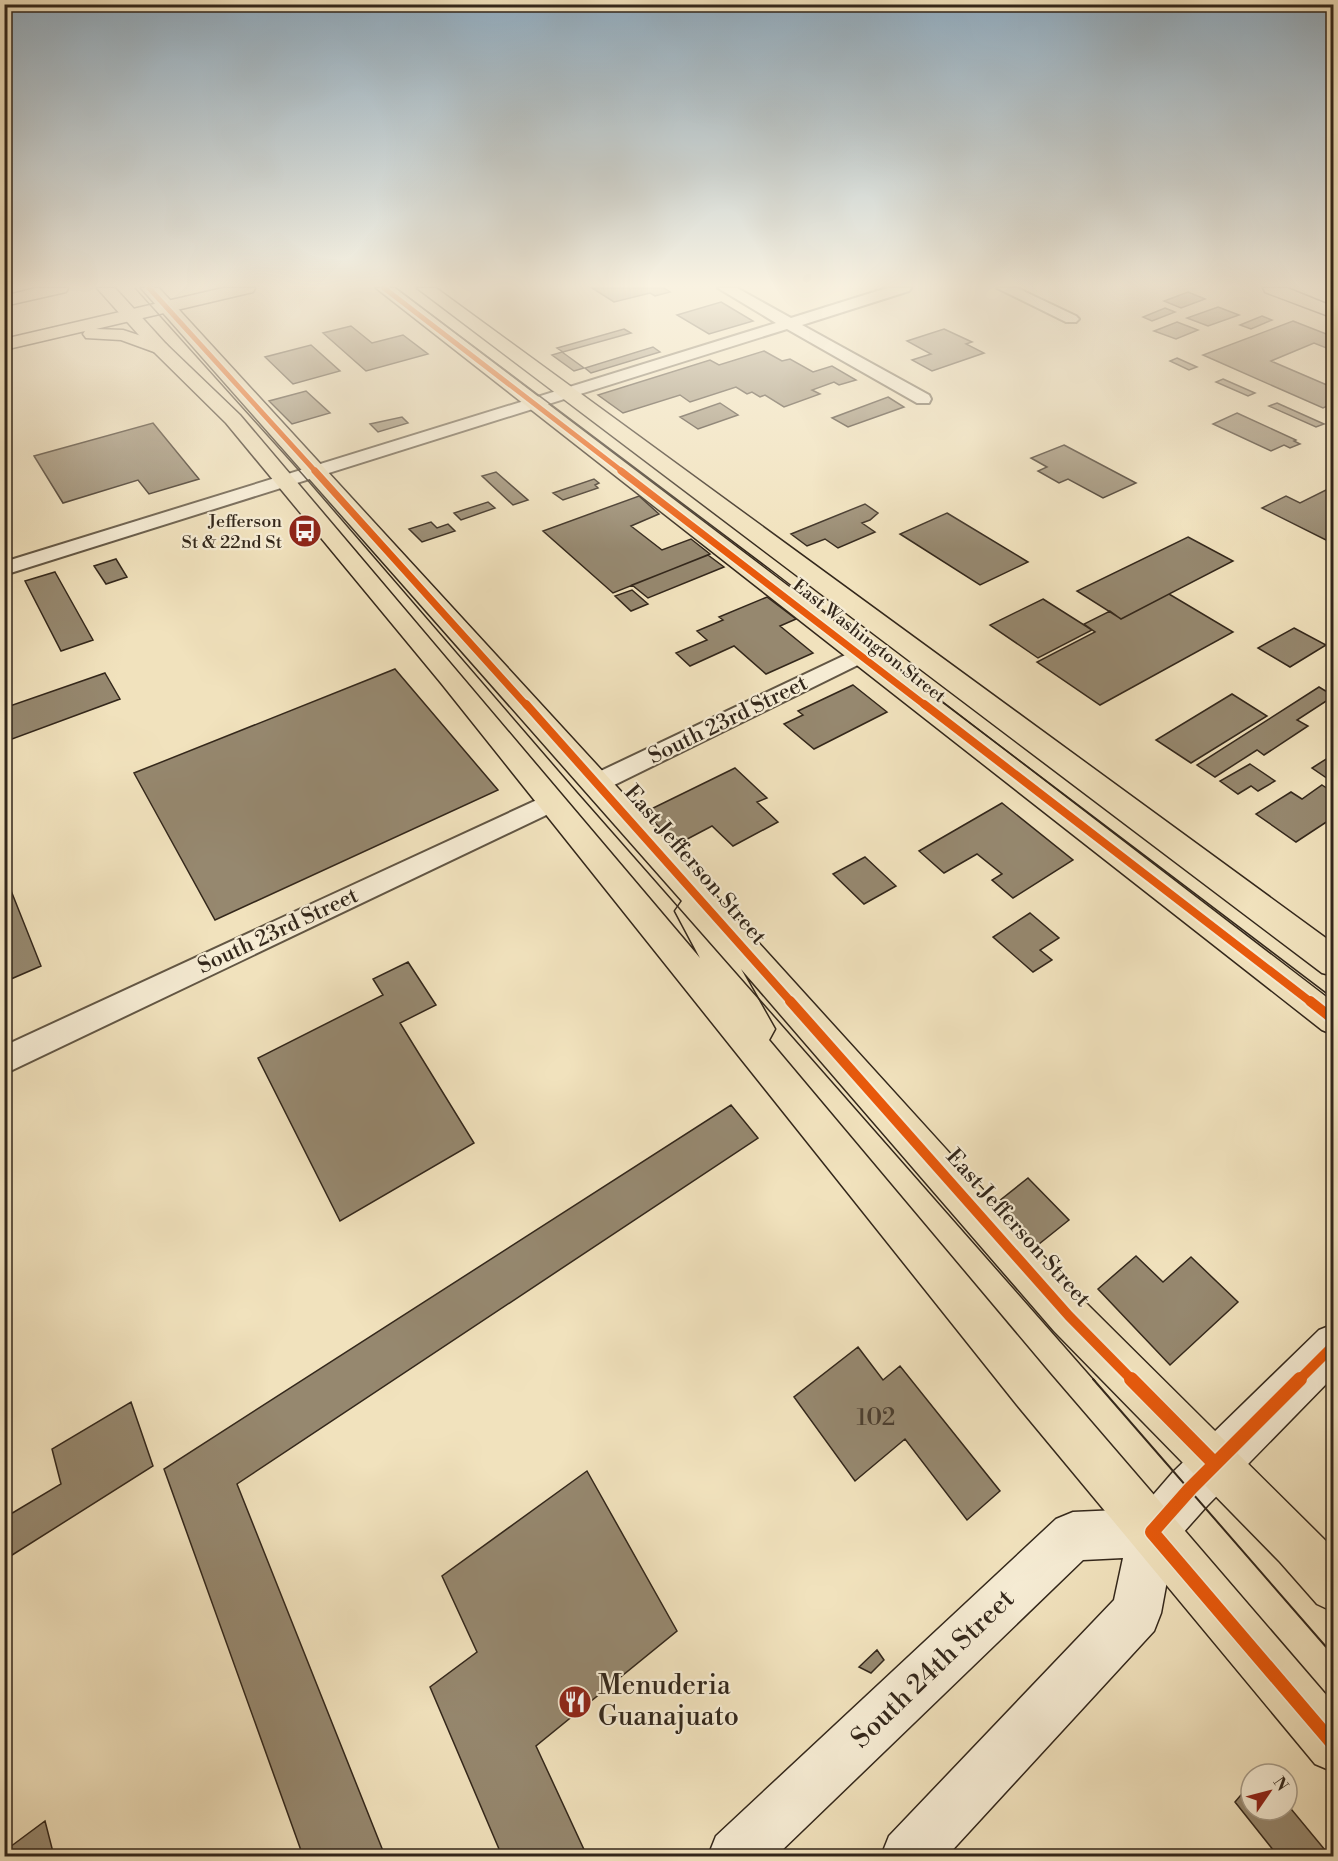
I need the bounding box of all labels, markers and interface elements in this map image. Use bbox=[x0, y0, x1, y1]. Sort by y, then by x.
place label: Jefferson St & 22nd St bbox=[182, 510, 283, 554]
bus stop icon: Jefferson St & 22nd St bbox=[287, 513, 323, 549]
street label: East Washington Street bbox=[788, 574, 951, 708]
street label: South 23rd Street bbox=[644, 670, 812, 770]
street label: East Jefferson Street bbox=[618, 780, 772, 951]
street label: South 23rd Street bbox=[193, 882, 363, 980]
street label: East Jefferson Street bbox=[940, 1144, 1096, 1313]
house number: 102 bbox=[857, 1403, 895, 1433]
street label: South 24th Street bbox=[844, 1582, 1022, 1756]
place label: Menuderia Guanajuato bbox=[598, 1669, 739, 1734]
restaurant icon: Menuderia Guanajuato bbox=[557, 1684, 593, 1720]
north arrow bbox=[1239, 1762, 1299, 1822]
text: N bbox=[1269, 1773, 1292, 1795]

